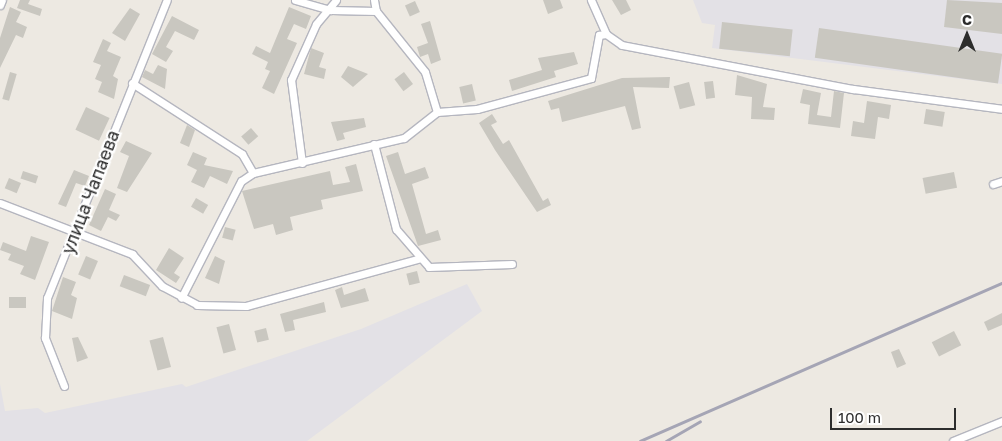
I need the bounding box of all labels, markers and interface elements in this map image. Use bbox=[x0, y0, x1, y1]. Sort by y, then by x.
north arrow bbox=[942, 10, 992, 60]
text: С bbox=[962, 11, 972, 28]
street label: улица Чапаева bbox=[56, 127, 124, 257]
scale bar bbox=[832, 398, 958, 430]
text: 100 m bbox=[838, 408, 881, 426]

